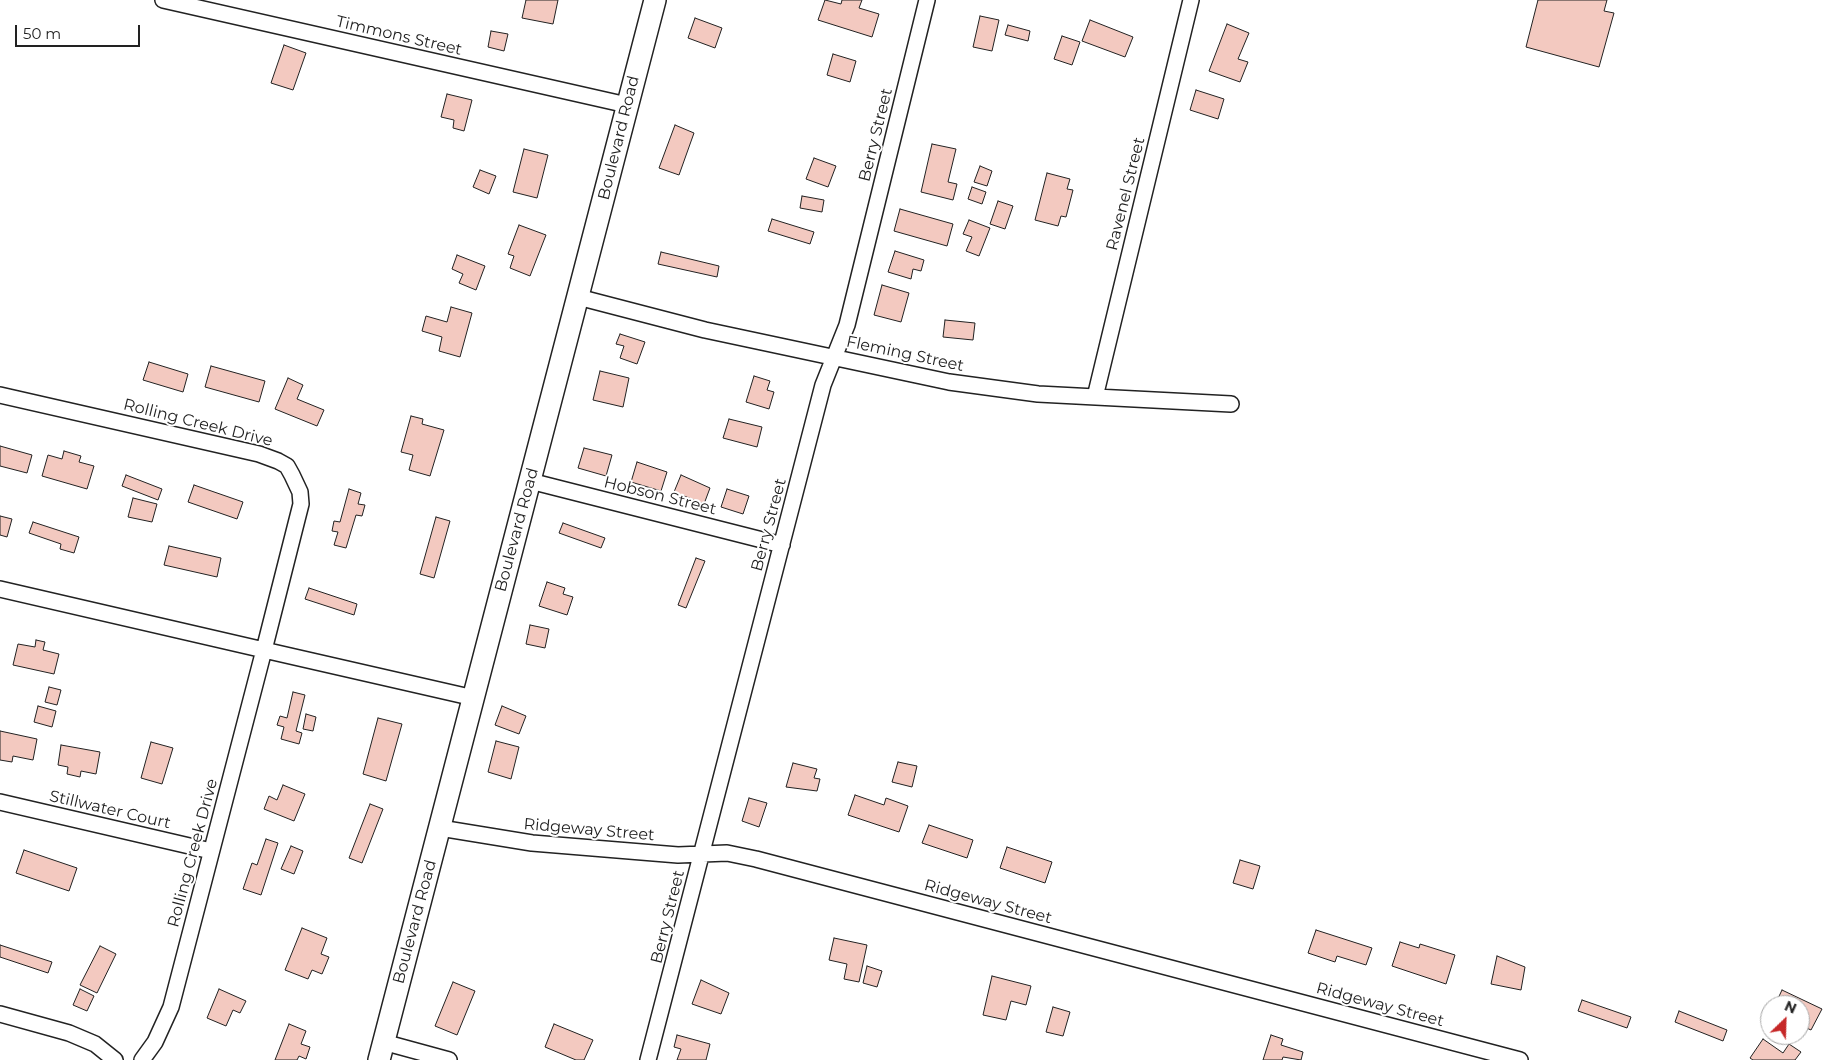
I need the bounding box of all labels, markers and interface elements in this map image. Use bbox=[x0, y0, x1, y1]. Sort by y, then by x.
street label: Timmons Street bbox=[334, 12, 464, 60]
scale bar bbox=[18, 15, 142, 47]
text: 50 m bbox=[23, 24, 61, 43]
street label: Boulevard Road bbox=[594, 74, 644, 202]
street label: Berry Street bbox=[855, 86, 897, 184]
street label: Ravenel Street bbox=[1103, 135, 1149, 253]
street label: Fleming Street bbox=[844, 332, 966, 376]
street label: Rolling Creek Drive bbox=[121, 395, 275, 451]
street label: Boulevard Road bbox=[491, 466, 543, 594]
street label: Hobson Street bbox=[602, 473, 718, 519]
street label: Berry Street bbox=[747, 476, 791, 574]
street label: Rolling Creek Drive bbox=[164, 777, 222, 929]
street label: Stillwater Court bbox=[48, 787, 172, 833]
street label: Ridgeway Street bbox=[523, 815, 655, 845]
street label: Boulevard Road bbox=[389, 858, 441, 986]
street label: Berry Street bbox=[647, 868, 689, 966]
street label: Ridgeway Street bbox=[922, 876, 1054, 928]
street label: Ridgeway Street bbox=[1314, 979, 1446, 1031]
north arrow bbox=[1760, 995, 1810, 1045]
text: N bbox=[1782, 997, 1800, 1018]

